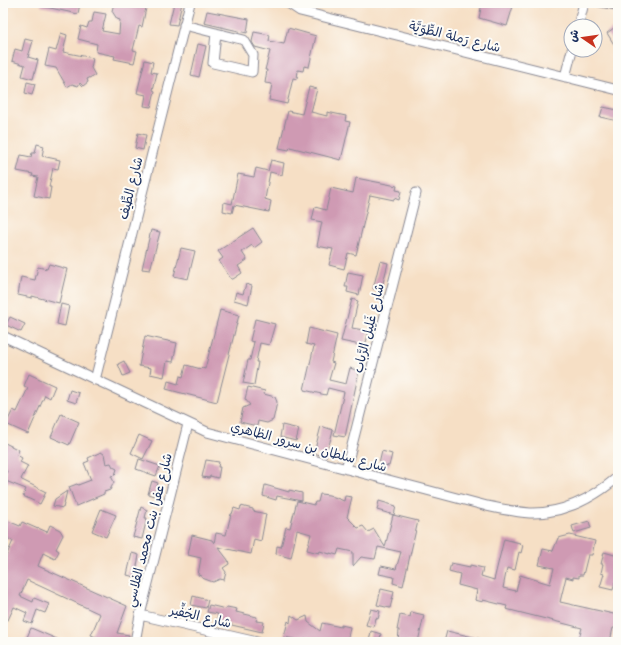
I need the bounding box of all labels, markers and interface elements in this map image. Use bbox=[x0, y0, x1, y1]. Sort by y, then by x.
street label: شارع رَملة الطِّوَيَّة bbox=[407, 18, 502, 57]
north arrow bbox=[563, 18, 603, 58]
text: ش bbox=[566, 29, 581, 43]
street label: شارع الطِّيف bbox=[115, 155, 147, 221]
street label: شارع غَلِيل الرَّباب bbox=[350, 282, 389, 375]
street label: شارع سلطان بن سرور الظاهري bbox=[229, 418, 389, 476]
street label: شارع عفرا بنت محمد الفلاسي bbox=[122, 452, 179, 610]
street label: شارع الجُفِّير bbox=[167, 599, 234, 633]

